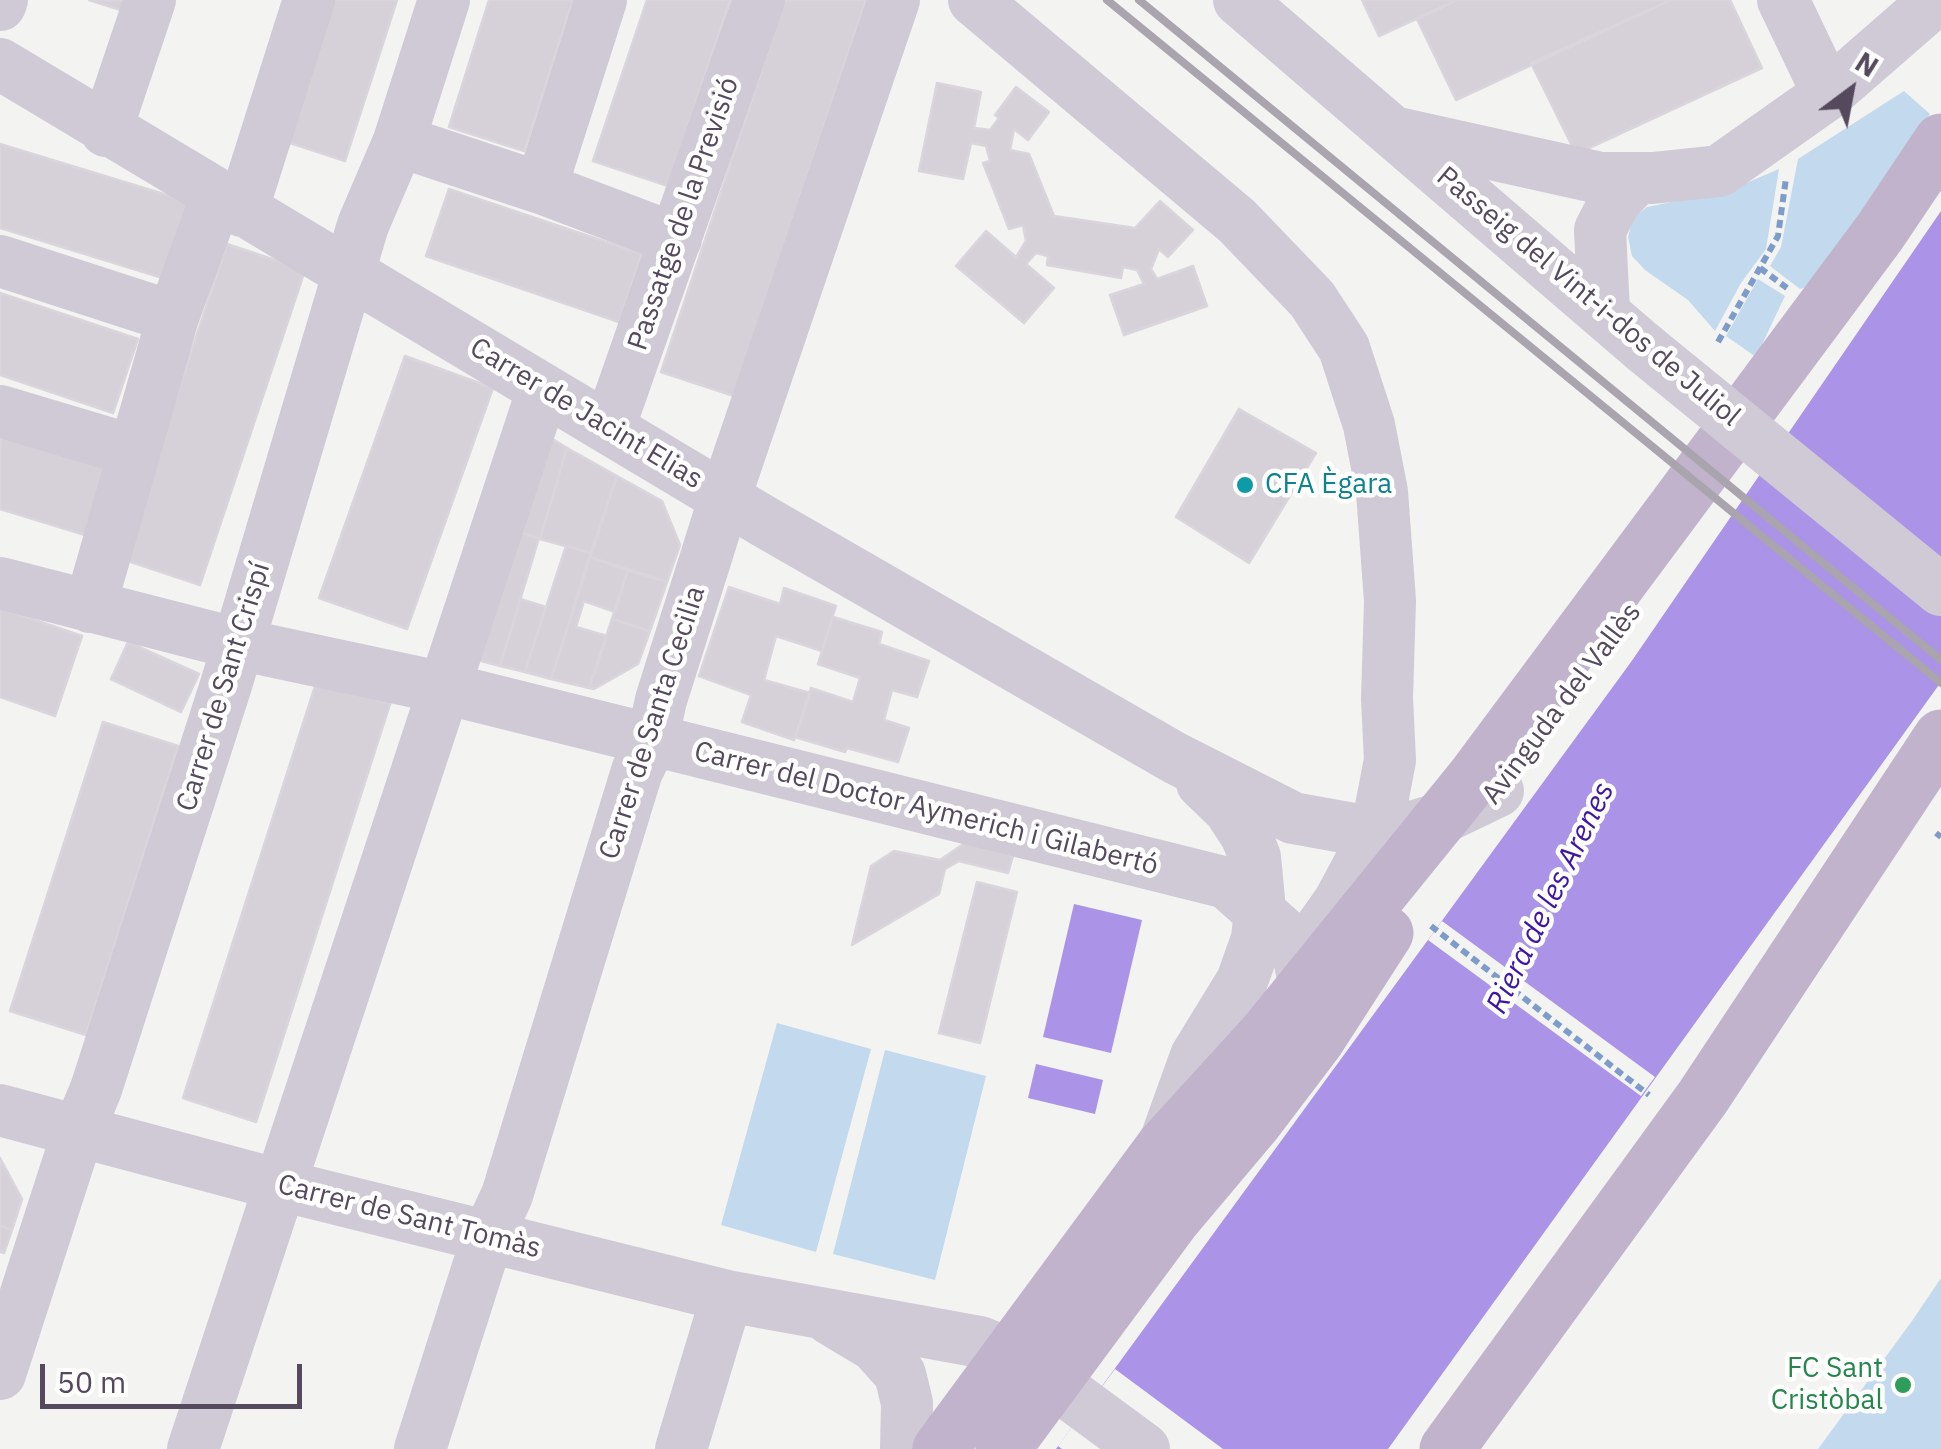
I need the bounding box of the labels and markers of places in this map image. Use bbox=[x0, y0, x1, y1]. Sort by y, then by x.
place label: CFA Ègara bbox=[1265, 468, 1392, 502]
marker: CFA Ègara bbox=[1234, 474, 1256, 496]
place label: FC Sant Cristòbal bbox=[1771, 1352, 1883, 1418]
marker: FC Sant Cristòbal bbox=[1892, 1374, 1914, 1396]

